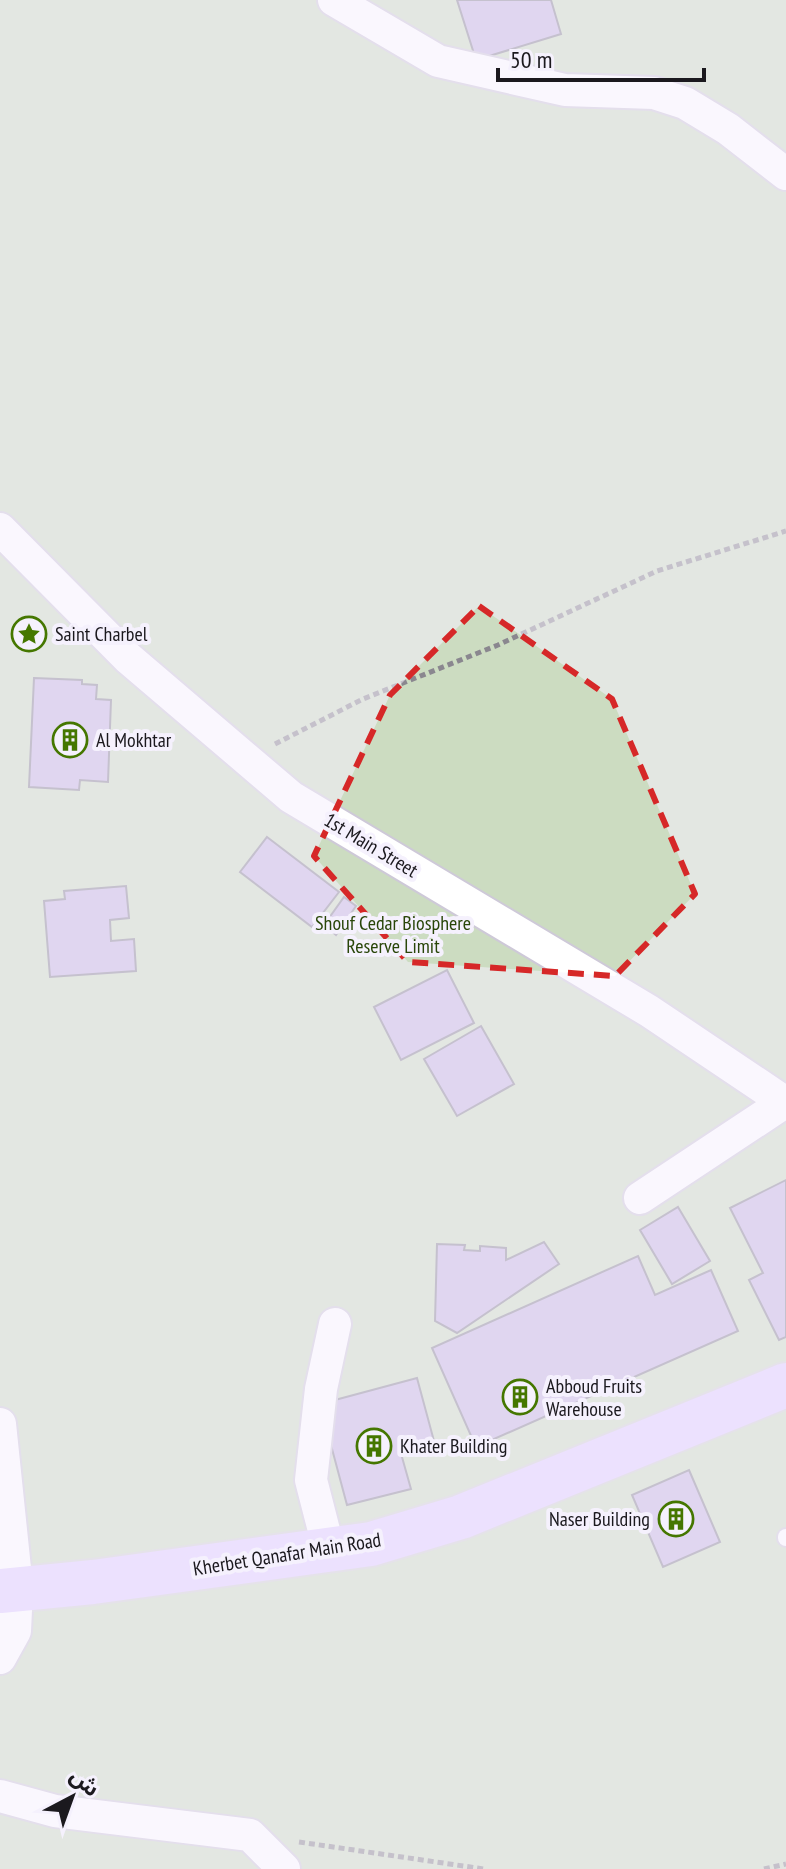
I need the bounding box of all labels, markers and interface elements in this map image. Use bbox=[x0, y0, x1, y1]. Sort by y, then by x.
scale bar bbox=[498, 32, 704, 82]
text: 50 m bbox=[510, 44, 552, 75]
place icon: Saint Charbel bbox=[10, 615, 48, 653]
place label: Saint Charbel bbox=[55, 621, 148, 647]
building icon: Al Mokhtar bbox=[51, 721, 89, 759]
place label: Al Mokhtar bbox=[96, 727, 172, 753]
street label: 1st Main Street bbox=[319, 807, 423, 883]
park label: Shouf Cedar Biosphere Reserve Limit bbox=[315, 910, 471, 959]
place label: Abboud Fruits Warehouse bbox=[546, 1373, 642, 1422]
building icon: Abboud Fruits Warehouse bbox=[501, 1378, 539, 1416]
building icon: Khater Building bbox=[355, 1427, 393, 1465]
place label: Khater Building bbox=[400, 1433, 508, 1459]
building icon: Naser Building bbox=[657, 1500, 695, 1538]
place label: Naser Building bbox=[549, 1506, 650, 1532]
street label: Kherbet Qanafar Main Road bbox=[191, 1526, 383, 1582]
north arrow bbox=[32, 1757, 112, 1837]
text: ش bbox=[65, 1761, 106, 1802]

